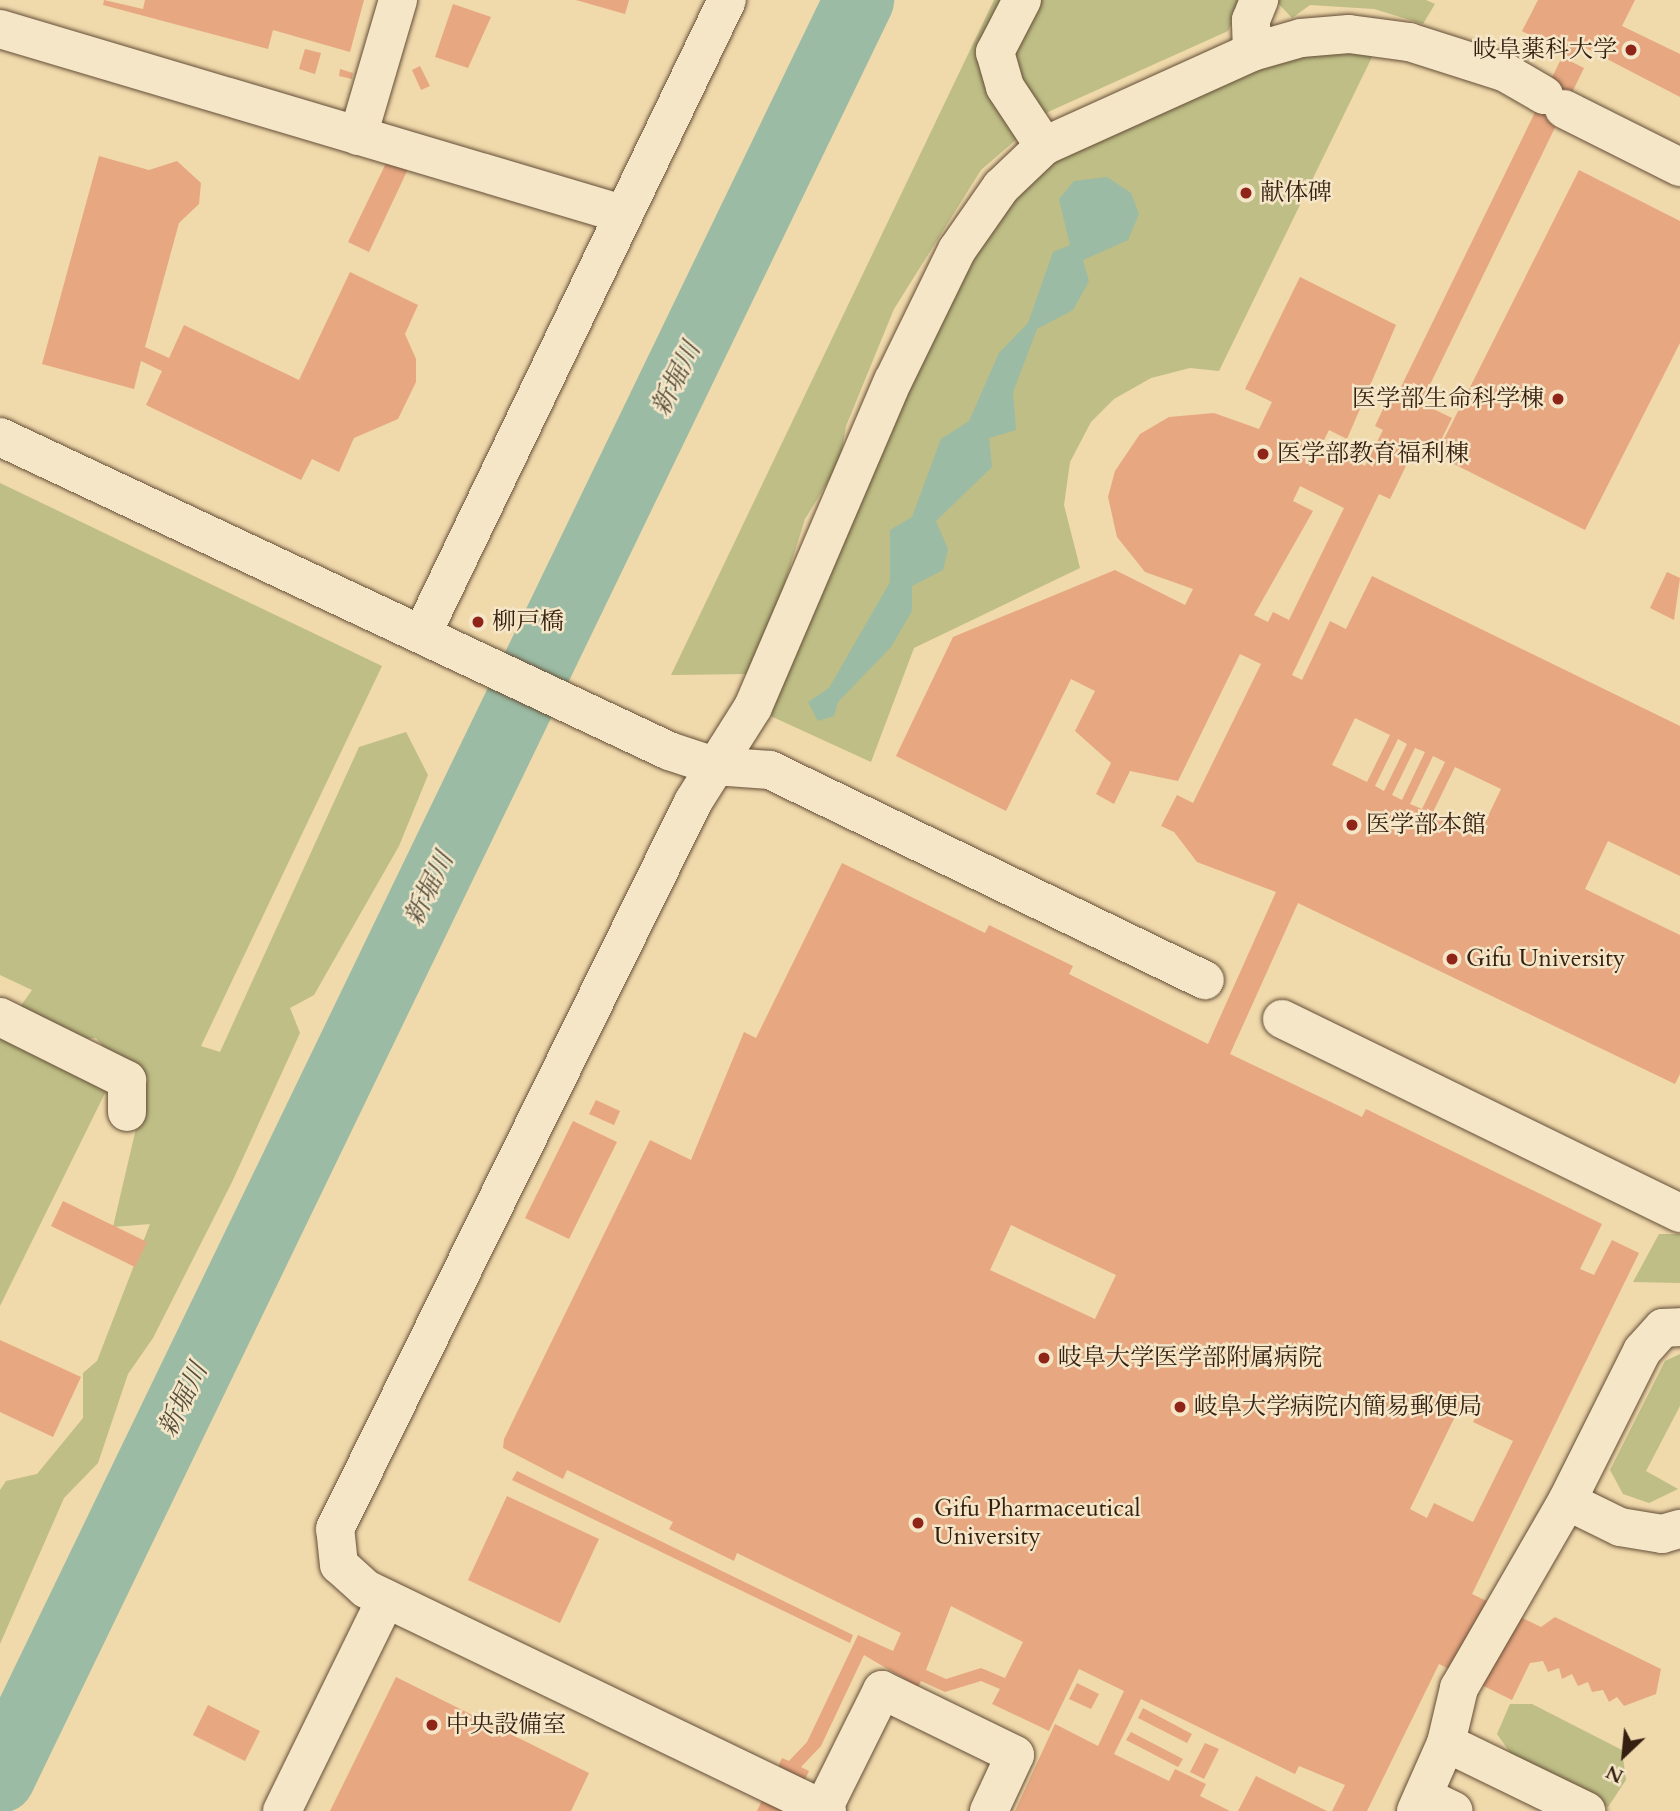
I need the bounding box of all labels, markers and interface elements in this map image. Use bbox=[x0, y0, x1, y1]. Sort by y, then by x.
place label: 岐阜薬科大学 bbox=[1473, 36, 1617, 64]
marker: 岐阜薬科大学 bbox=[1623, 42, 1639, 58]
place label: 献体碑 bbox=[1260, 179, 1332, 207]
marker: 献体碑 bbox=[1238, 185, 1254, 201]
water label: 新堀川 bbox=[645, 337, 707, 421]
place label: 医学部生命科学棟 bbox=[1352, 385, 1544, 413]
marker: 医学部生命科学棟 bbox=[1550, 391, 1566, 407]
place label: 医学部教育福利棟 bbox=[1277, 440, 1469, 468]
marker: 医学部教育福利棟 bbox=[1255, 446, 1271, 462]
place label: 柳戸橋 bbox=[492, 608, 564, 636]
marker: 柳戸橋 bbox=[470, 614, 486, 630]
place label: 医学部本館 bbox=[1366, 811, 1486, 839]
marker: 医学部本館 bbox=[1344, 817, 1360, 833]
water label: 新堀川 bbox=[398, 847, 460, 931]
place label: Gifu University bbox=[1466, 945, 1625, 973]
marker: Gifu University bbox=[1444, 951, 1460, 967]
place label: 岐阜大学医学部附属病院 bbox=[1058, 1344, 1322, 1372]
marker: 岐阜大学医学部附属病院 bbox=[1036, 1350, 1052, 1366]
water label: 新堀川 bbox=[152, 1358, 214, 1442]
place label: 岐阜大学病院内簡易郵便局 bbox=[1194, 1393, 1482, 1421]
marker: 岐阜大学病院内簡易郵便局 bbox=[1172, 1399, 1188, 1415]
place label: Gifu Pharmaceutical University bbox=[934, 1495, 1141, 1551]
marker: Gifu Pharmaceutical University bbox=[908, 1513, 928, 1533]
place label: 中央設備室 bbox=[446, 1711, 566, 1739]
marker: 中央設備室 bbox=[424, 1717, 440, 1733]
north arrow bbox=[1589, 1720, 1659, 1790]
text: N bbox=[1602, 1759, 1628, 1789]

